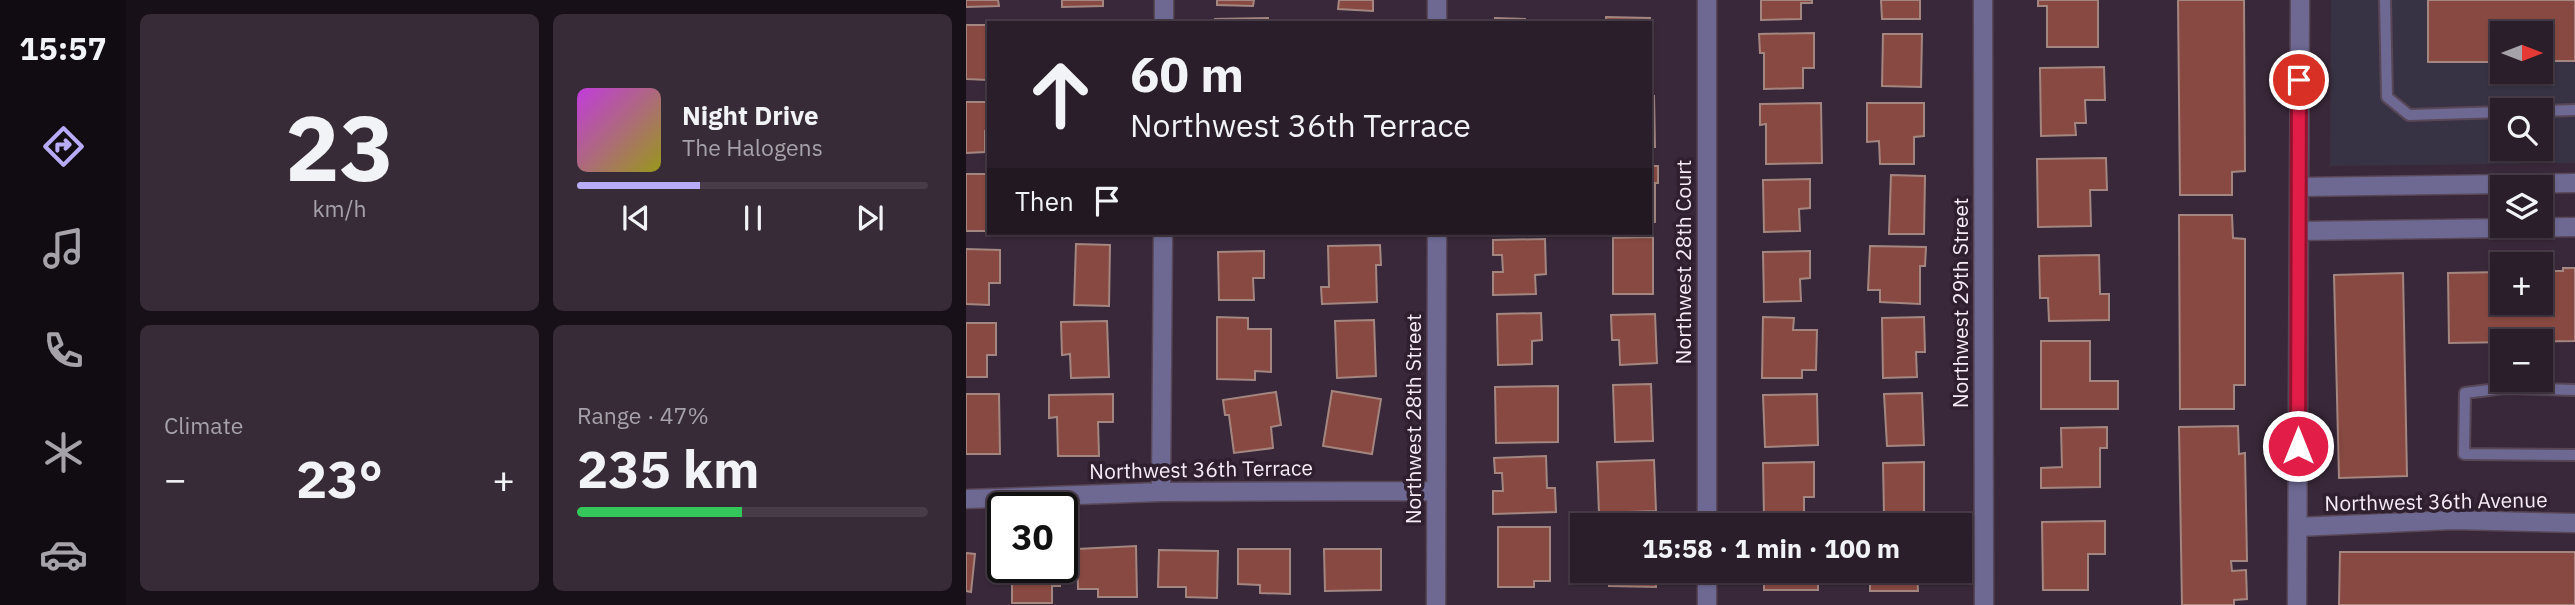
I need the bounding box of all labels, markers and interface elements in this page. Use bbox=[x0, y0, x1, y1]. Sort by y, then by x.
north arrow bbox=[2490, 21, 2553, 84]
map controls bbox=[2490, 21, 2553, 392]
text: 15:57 bbox=[19, 27, 107, 69]
text: 60 m bbox=[1130, 42, 1244, 105]
icon: ahead bbox=[1015, 49, 1106, 140]
pin bbox=[2269, 50, 2329, 110]
icon: arrive bbox=[2280, 61, 2318, 99]
text: 23 bbox=[285, 88, 394, 206]
text: Night Drive bbox=[682, 98, 819, 132]
button: search bbox=[2490, 98, 2553, 161]
text: Northwest 36th Terrace bbox=[1130, 104, 1471, 146]
icon: directions bbox=[39, 122, 88, 171]
text: The Halogens bbox=[682, 132, 823, 162]
street label: Northwest 28th Court bbox=[1669, 160, 1697, 364]
button: layers bbox=[2490, 175, 2553, 238]
icon: arrive bbox=[1088, 182, 1126, 220]
text: Then bbox=[1015, 184, 1074, 218]
text: km/h bbox=[312, 193, 367, 223]
street label: Northwest 29th Street bbox=[1946, 198, 1974, 408]
icon: previous bbox=[617, 199, 655, 237]
icon: pause bbox=[734, 199, 772, 237]
icon: next bbox=[851, 199, 889, 237]
icon: music bbox=[39, 224, 88, 273]
button: + bbox=[2490, 252, 2553, 315]
street label: Northwest 28th Street bbox=[1399, 314, 1427, 524]
icon: phone bbox=[39, 326, 88, 375]
button: − bbox=[2490, 329, 2553, 392]
text: Range · 47% bbox=[577, 400, 709, 430]
position arrow bbox=[2261, 409, 2335, 483]
text: Climate bbox=[164, 410, 243, 440]
icon: climate bbox=[39, 428, 88, 477]
text: 235 km bbox=[577, 435, 759, 502]
text: 23° bbox=[296, 445, 383, 512]
street label: Northwest 36th Terrace bbox=[1089, 453, 1313, 485]
text: − bbox=[164, 454, 187, 503]
text: + bbox=[492, 454, 515, 503]
street label: Northwest 36th Avenue bbox=[2324, 485, 2548, 517]
speed limit sign: 30 bbox=[987, 492, 1078, 583]
icon: car bbox=[39, 530, 88, 579]
text: 15:58 · 1 min · 100 m bbox=[1642, 531, 1900, 565]

